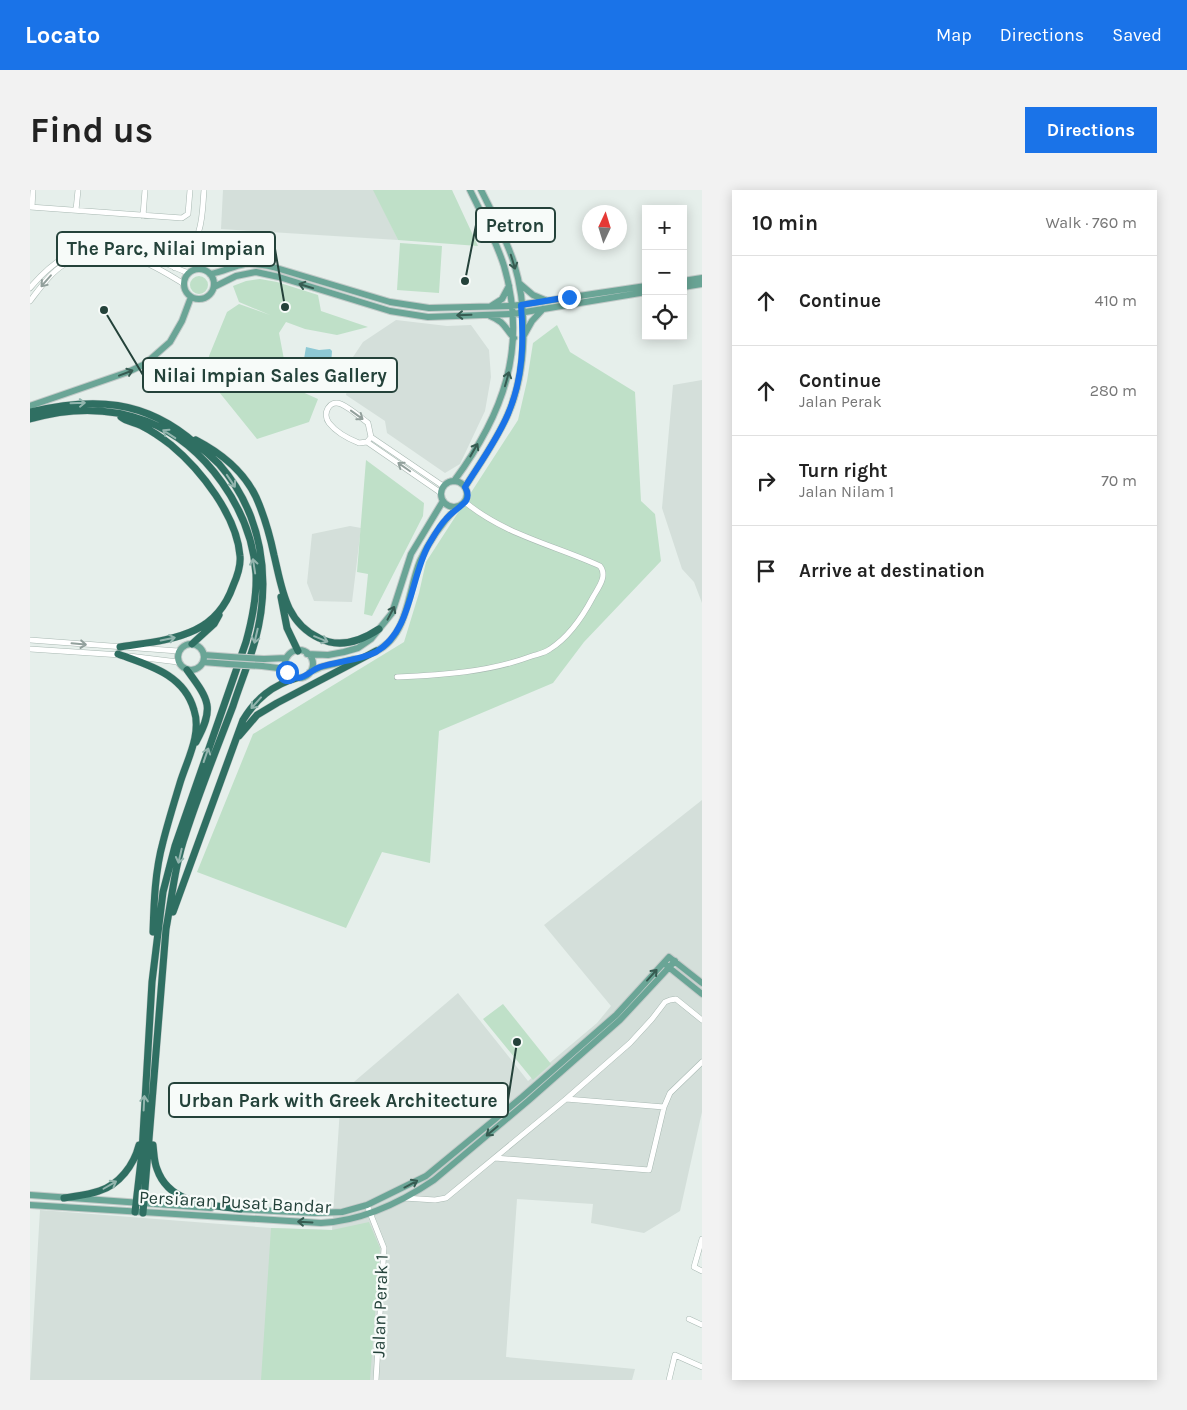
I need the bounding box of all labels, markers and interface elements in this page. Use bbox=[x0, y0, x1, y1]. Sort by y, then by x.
text: Locato bbox=[25, 21, 100, 49]
text: Map bbox=[936, 24, 972, 46]
text: Directions bbox=[1000, 24, 1084, 46]
text: Saved bbox=[1112, 24, 1162, 46]
button: Directions bbox=[1025, 107, 1157, 153]
text: Find us bbox=[30, 110, 153, 151]
north arrow bbox=[582, 205, 627, 250]
map controls bbox=[642, 205, 687, 340]
button: + bbox=[642, 205, 687, 250]
callout: Petron bbox=[476, 208, 555, 242]
text: 10 min bbox=[752, 211, 818, 235]
text: Walk · 760 m bbox=[1046, 213, 1137, 232]
text: Petron bbox=[486, 215, 544, 237]
callout: The Parc, Nilai Impian bbox=[57, 232, 275, 266]
text: The Parc, Nilai Impian bbox=[67, 238, 265, 260]
button: − bbox=[642, 250, 687, 295]
one-way arrow bbox=[509, 254, 519, 270]
one-way arrow bbox=[41, 275, 52, 288]
one-way arrow bbox=[298, 280, 314, 290]
route end bbox=[558, 286, 581, 309]
icon: ahead bbox=[752, 287, 780, 315]
text: Continue bbox=[799, 290, 881, 312]
text: 410 m bbox=[1095, 291, 1137, 310]
button: locate bbox=[642, 295, 687, 340]
one-way arrow bbox=[456, 311, 472, 320]
callout: Nilai Impian Sales Gallery bbox=[143, 358, 397, 392]
text: Nilai Impian Sales Gallery bbox=[153, 365, 387, 387]
one-way arrow bbox=[118, 367, 133, 377]
text: Continue bbox=[799, 370, 881, 392]
one-way arrow bbox=[503, 371, 513, 387]
icon: ahead bbox=[752, 377, 780, 405]
text: 280 m bbox=[1090, 381, 1137, 400]
text: Jalan Perak bbox=[799, 392, 882, 411]
one-way arrow bbox=[70, 399, 86, 408]
one-way arrow bbox=[350, 410, 364, 420]
one-way arrow bbox=[163, 429, 177, 439]
one-way arrow bbox=[470, 443, 480, 458]
text: Turn right bbox=[799, 460, 888, 482]
one-way arrow bbox=[397, 462, 411, 472]
icon: right bbox=[752, 467, 780, 495]
text: 70 m bbox=[1101, 471, 1137, 490]
one-way arrow bbox=[226, 474, 236, 488]
text: Jalan Nilam 1 bbox=[799, 482, 894, 501]
icon: arrive bbox=[752, 557, 780, 585]
one-way arrow bbox=[249, 558, 259, 574]
text: Arrive at destination bbox=[799, 560, 985, 582]
one-way arrow bbox=[386, 605, 396, 620]
one-way arrow bbox=[251, 628, 260, 644]
one-way arrow bbox=[160, 634, 176, 643]
one-way arrow bbox=[313, 635, 328, 644]
one-way arrow bbox=[70, 639, 86, 649]
route start bbox=[276, 661, 299, 684]
one-way arrow bbox=[250, 696, 261, 709]
one-way arrow bbox=[202, 748, 211, 764]
one-way arrow bbox=[175, 847, 184, 863]
one-way arrow bbox=[646, 969, 658, 982]
callout: Urban Park with Greek Architecture bbox=[169, 1083, 508, 1117]
text: Urban Park with Greek Architecture bbox=[179, 1090, 497, 1112]
one-way arrow bbox=[140, 1095, 149, 1111]
one-way arrow bbox=[486, 1126, 499, 1137]
one-way arrow bbox=[403, 1179, 418, 1188]
one-way arrow bbox=[103, 1180, 118, 1190]
street label: Persiaran Pusat Bandar bbox=[138, 1186, 332, 1218]
one-way arrow bbox=[297, 1217, 314, 1227]
street label: Jalan Perak 1 bbox=[367, 1254, 393, 1358]

